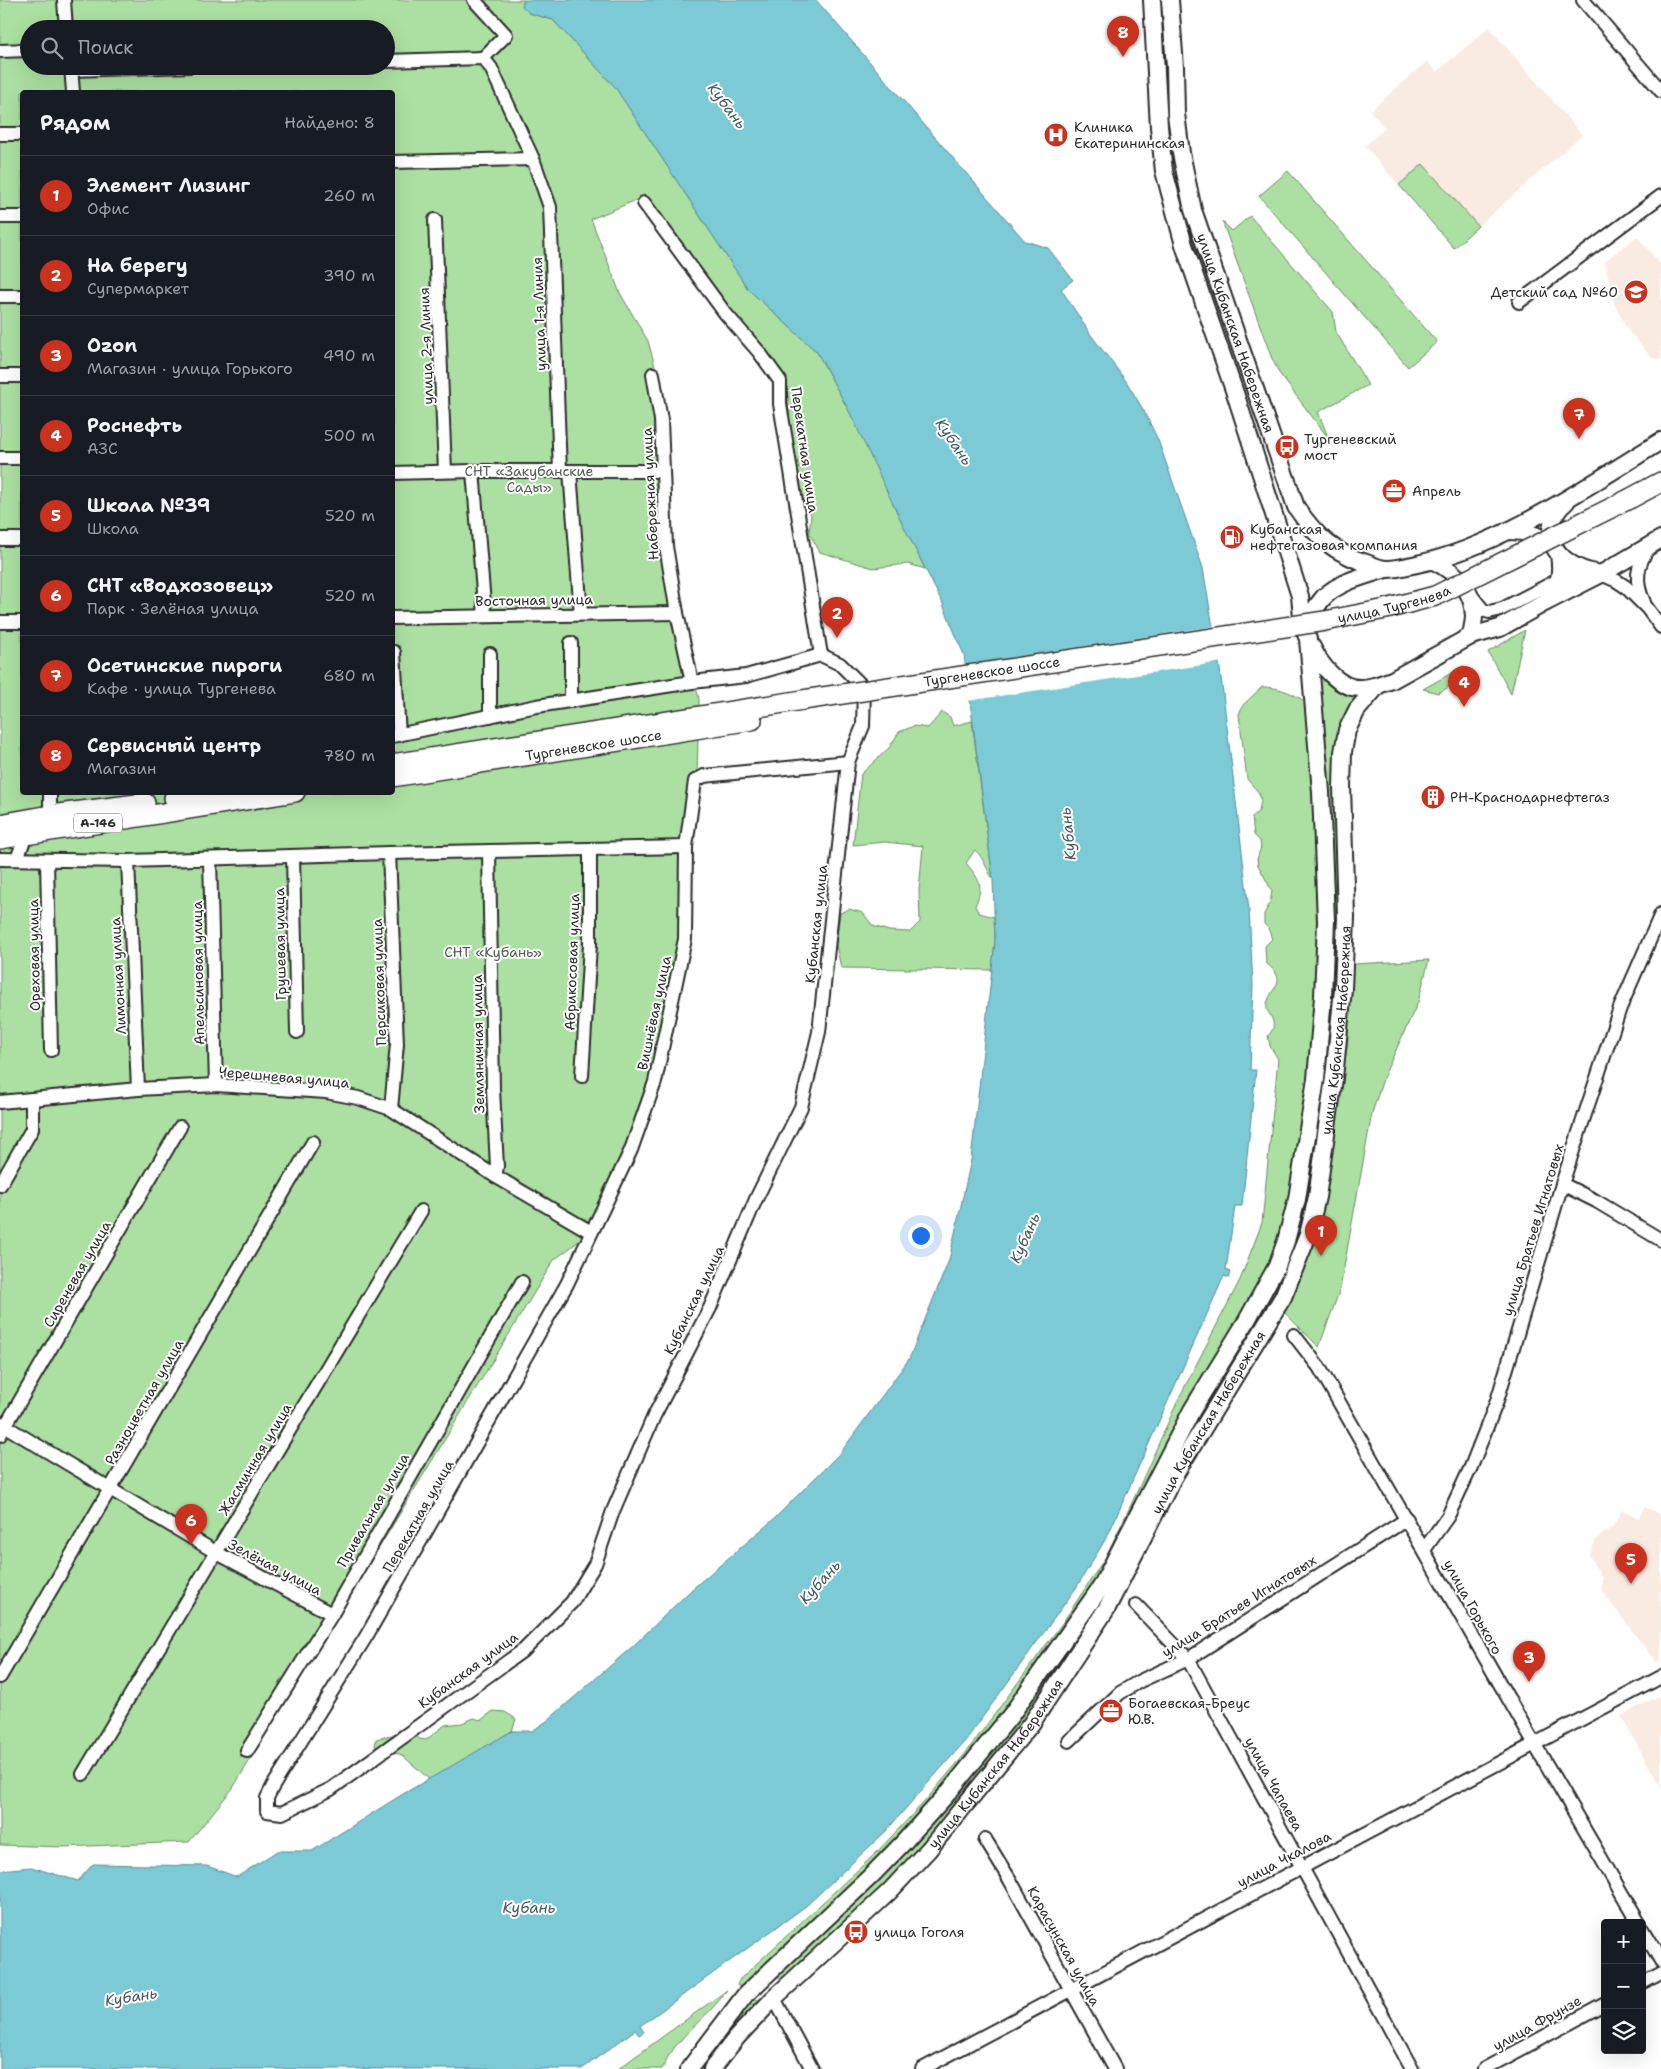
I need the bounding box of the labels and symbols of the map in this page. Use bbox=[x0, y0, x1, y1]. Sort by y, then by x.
pin: 8 bbox=[1107, 16, 1139, 57]
water label: Кубань bbox=[703, 79, 751, 133]
place label: Клиника Екатерининская bbox=[1074, 118, 1185, 152]
hospital icon: Клиника Екатерининская bbox=[1043, 122, 1069, 148]
street label: улица Кубанская Набережная bbox=[1193, 231, 1279, 435]
street label: улица 1-я Линия bbox=[528, 257, 550, 371]
school or university icon: Детский сад №60 bbox=[1623, 279, 1649, 305]
place label: Детский сад №60 bbox=[1491, 283, 1618, 301]
street label: улица 2-я Линия bbox=[415, 287, 437, 405]
street label: Перекатная улица bbox=[787, 386, 823, 514]
pin: 7 bbox=[1563, 398, 1595, 439]
water label: Кубань bbox=[931, 415, 977, 470]
street label: Набережная улица bbox=[638, 427, 662, 561]
place label: Тургеневский мост bbox=[1304, 430, 1396, 464]
bus stop icon: Тургеневский мост bbox=[1274, 434, 1300, 460]
park label: СНТ «Закубанские Сады» bbox=[464, 462, 594, 496]
office icon: Апрель bbox=[1381, 478, 1407, 504]
place label: Апрель bbox=[1412, 482, 1461, 500]
place label: Кубанская нефтегазовая компания bbox=[1250, 520, 1418, 554]
fuel station icon: Кубанская нефтегазовая компания bbox=[1219, 524, 1245, 550]
street label: улица Тургенева bbox=[1336, 581, 1454, 627]
street label: Восточная улица bbox=[475, 590, 593, 610]
pin: 2 bbox=[821, 597, 853, 638]
street label: Тургеневское шоссе bbox=[922, 652, 1061, 691]
pin: 4 bbox=[1448, 666, 1480, 707]
street label: Тургеневское шоссе bbox=[524, 725, 663, 765]
building icon: РН-Краснодарнефтегаз bbox=[1420, 784, 1446, 810]
place label: РН-Краснодарнефтегаз bbox=[1450, 788, 1610, 806]
water label: Кубань bbox=[1055, 806, 1081, 861]
road number: А-146 bbox=[74, 814, 122, 832]
street label: Кубанская улица bbox=[801, 864, 831, 984]
street label: Грушевая улица bbox=[270, 887, 290, 1000]
street label: Абрикосовая улица bbox=[561, 893, 583, 1031]
street label: Ореховая улица bbox=[24, 898, 44, 1011]
street label: Апельсиновая улица bbox=[188, 900, 208, 1045]
street label: Лимонная улица bbox=[106, 917, 130, 1035]
street label: Персиковая улица bbox=[368, 918, 390, 1046]
street label: улица Кубанская Набережная bbox=[1317, 925, 1355, 1136]
park label: СНТ «Кубань» bbox=[444, 943, 542, 961]
street label: Вишнёвая улица bbox=[633, 954, 675, 1072]
street label: Земляничная улица bbox=[468, 974, 488, 1113]
street label: Черешневая улица bbox=[218, 1062, 350, 1092]
street label: улица Братьев Игнатовых bbox=[1498, 1142, 1568, 1318]
water label: Кубань bbox=[1005, 1210, 1045, 1266]
pin: 1 bbox=[1305, 1215, 1337, 1256]
street label: Сиреневая улица bbox=[39, 1217, 115, 1330]
your location bbox=[908, 1223, 934, 1249]
street label: Кубанская улица bbox=[660, 1242, 728, 1358]
street label: улица Кубанская Набережная bbox=[1147, 1327, 1269, 1517]
street label: Разноцветная улица bbox=[101, 1336, 187, 1468]
street label: Жасминная улица bbox=[214, 1400, 296, 1518]
street label: Привальная улица bbox=[333, 1449, 413, 1570]
street label: Перекатная улица bbox=[378, 1456, 458, 1575]
pin: 6 bbox=[175, 1504, 207, 1545]
street label: Зелёная улица bbox=[225, 1535, 325, 1599]
pin: 5 bbox=[1615, 1543, 1647, 1584]
street label: улица Братьев Игнатовых bbox=[1158, 1551, 1320, 1661]
water label: Кубань bbox=[795, 1555, 845, 1608]
street label: улица Горького bbox=[1440, 1556, 1506, 1658]
street label: Кубанская улица bbox=[414, 1628, 522, 1712]
pin: 3 bbox=[1513, 1641, 1545, 1682]
street label: улица Кубанская Набережная bbox=[924, 1675, 1067, 1852]
place label: Богаевская-Бреус Ю.В. bbox=[1128, 1694, 1250, 1728]
office icon: Богаевская-Бреус Ю.В. bbox=[1098, 1698, 1124, 1724]
street label: улица Чапаева bbox=[1241, 1734, 1307, 1834]
street label: улица Чкалова bbox=[1234, 1827, 1334, 1891]
street label: Карасунская улица bbox=[1024, 1883, 1105, 2009]
water label: Кубань bbox=[503, 1898, 556, 1918]
bus stop icon: улица Гоголя bbox=[843, 1919, 869, 1945]
place label: улица Гоголя bbox=[874, 1923, 964, 1941]
water label: Кубань bbox=[103, 1983, 159, 2011]
street label: улица Фрунзе bbox=[1490, 1991, 1584, 2055]

